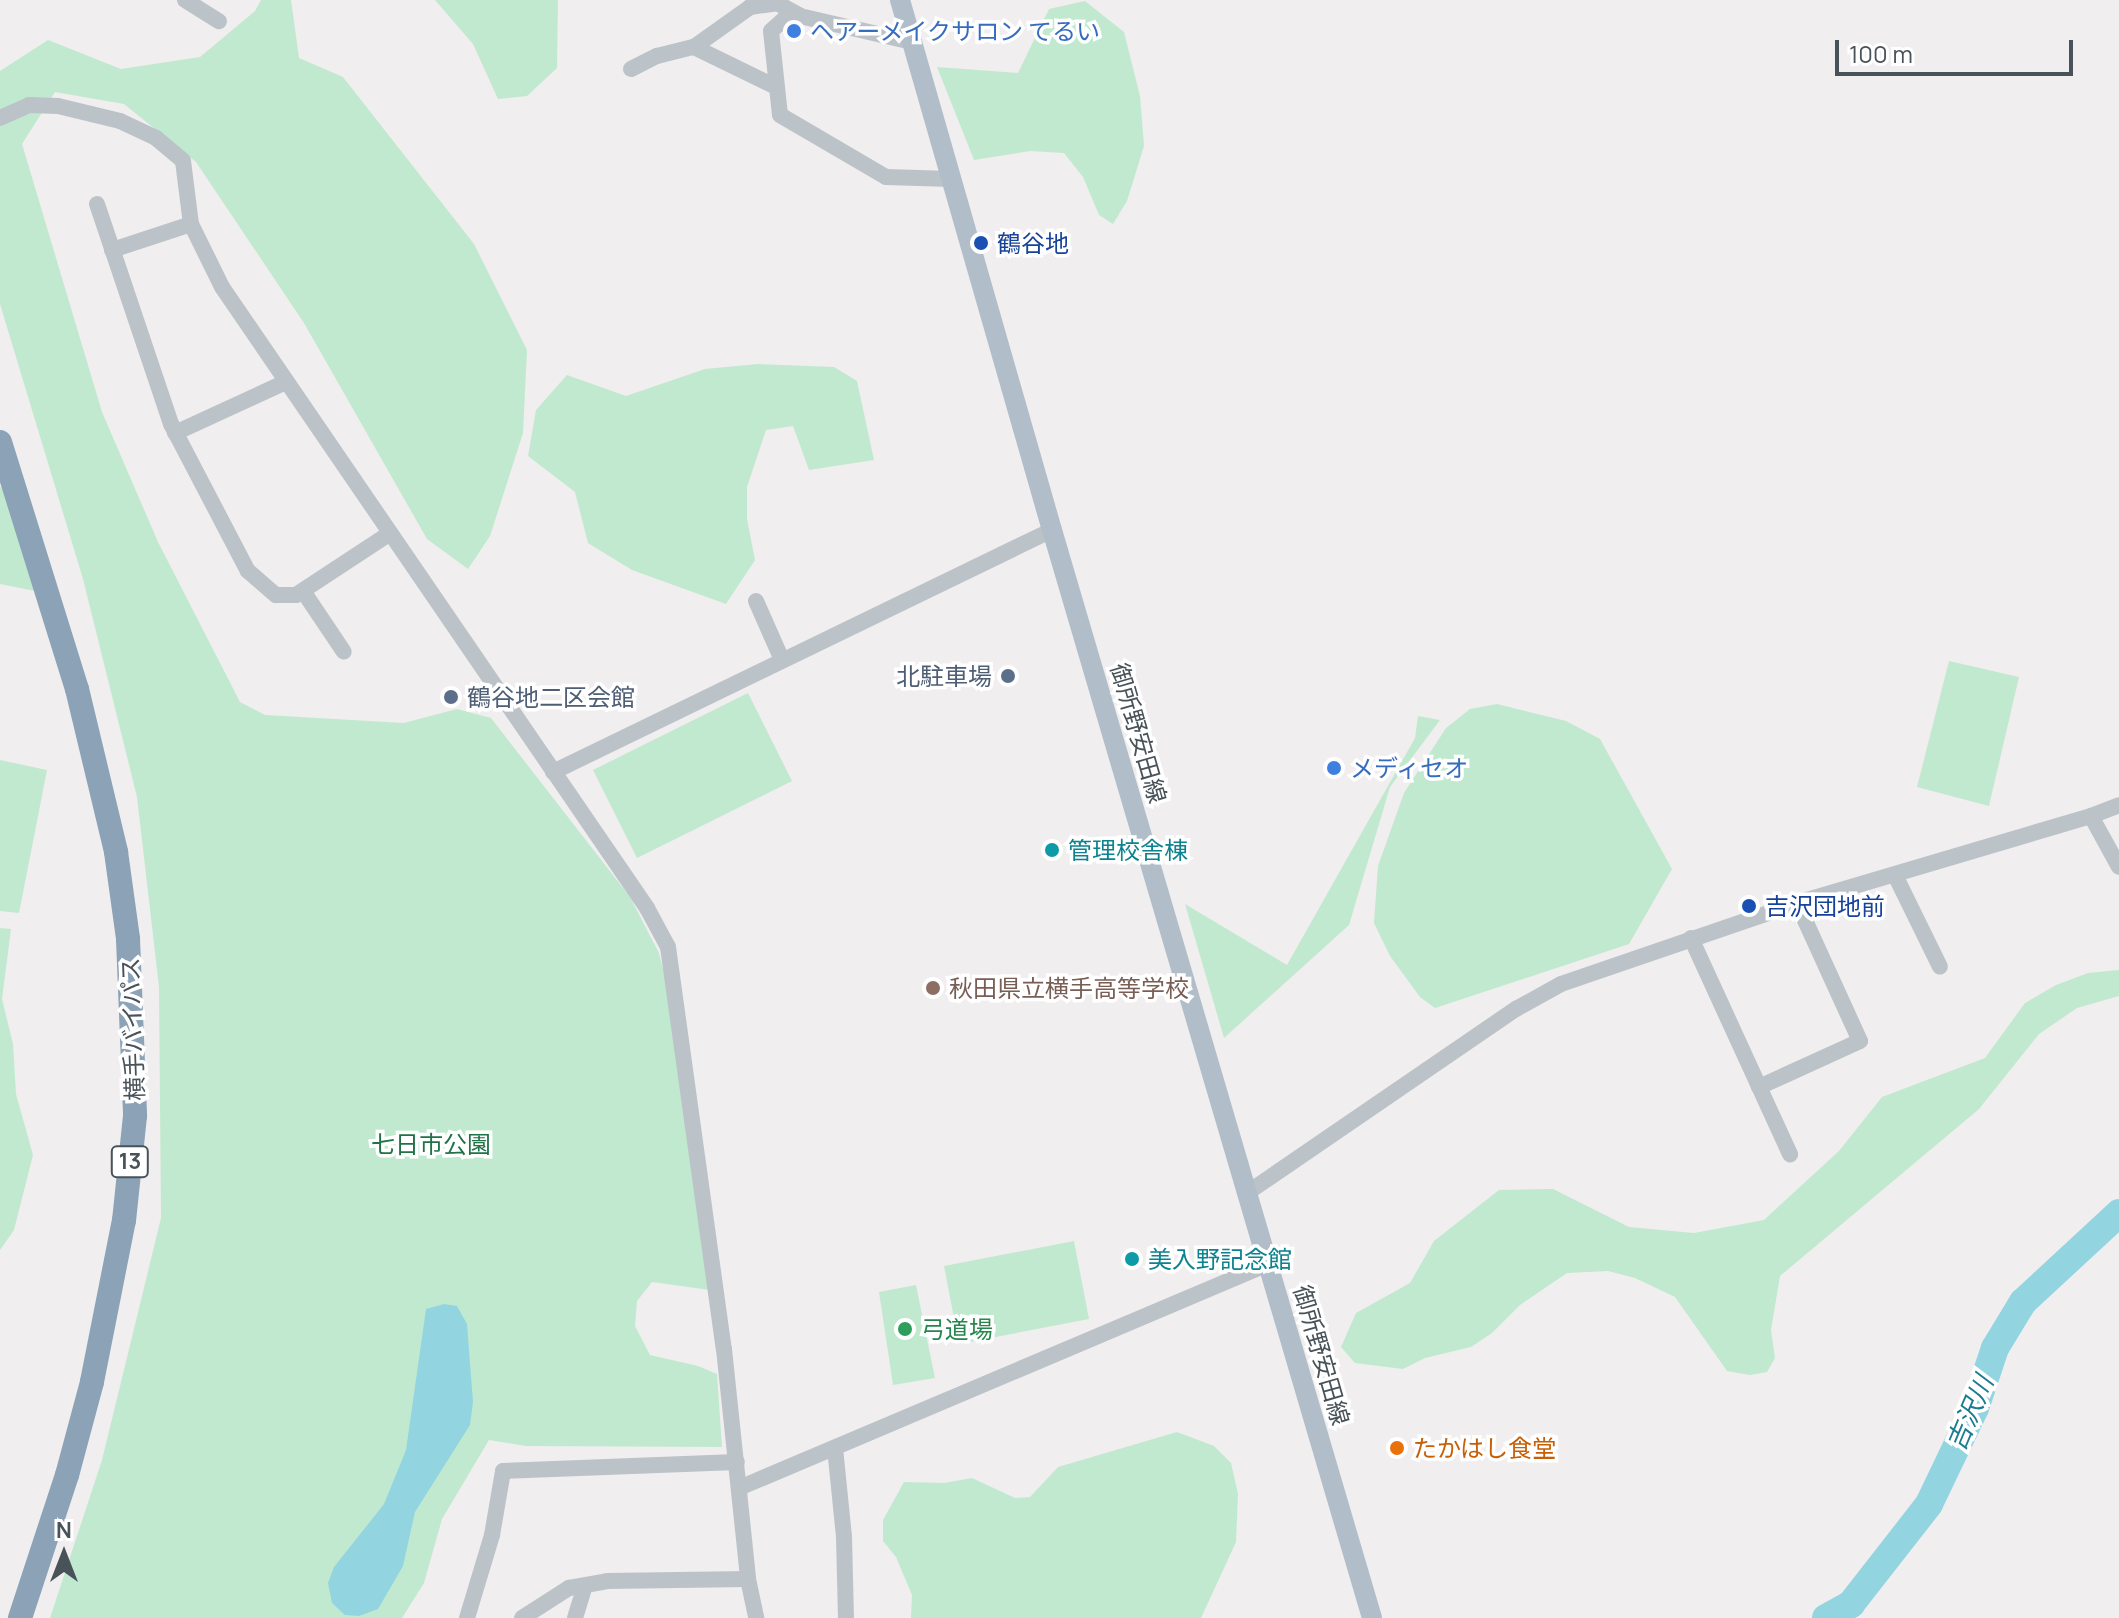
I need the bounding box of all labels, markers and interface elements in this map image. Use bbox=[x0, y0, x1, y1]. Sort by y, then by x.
place label: ヘアーメイクサロン てるい bbox=[810, 17, 1101, 45]
marker: ヘアーメイクサロン てるい bbox=[785, 22, 803, 40]
scale bar bbox=[1839, 24, 2077, 74]
text: 100 m bbox=[1849, 37, 1913, 70]
place label: 鶴谷地 bbox=[997, 229, 1069, 257]
marker: 鶴谷地 bbox=[972, 234, 990, 252]
street label: 御所野安田線 bbox=[1105, 660, 1173, 806]
place label: 北駐車場 bbox=[896, 662, 992, 690]
marker: 北駐車場 bbox=[999, 667, 1017, 685]
place label: 鶴谷地二区会館 bbox=[467, 683, 635, 711]
marker: 鶴谷地二区会館 bbox=[442, 688, 460, 706]
place label: メディセオ bbox=[1350, 754, 1470, 782]
marker: メディセオ bbox=[1325, 759, 1343, 777]
place label: 管理校舎棟 bbox=[1068, 836, 1188, 864]
marker: 管理校舎棟 bbox=[1043, 841, 1061, 859]
place label: 吉沢団地前 bbox=[1765, 892, 1885, 920]
marker: 吉沢団地前 bbox=[1740, 897, 1758, 915]
street label: 横手バイパス bbox=[115, 957, 149, 1101]
place label: 秋田県立横手高等学校 bbox=[949, 974, 1189, 1002]
marker: 秋田県立横手高等学校 bbox=[924, 979, 942, 997]
park label: 七日市公園 bbox=[371, 1130, 491, 1158]
road number: 13 bbox=[110, 1144, 150, 1180]
place label: 美入野記念館 bbox=[1148, 1245, 1292, 1273]
marker: 美入野記念館 bbox=[1123, 1250, 1141, 1268]
street label: 御所野安田線 bbox=[1288, 1282, 1356, 1428]
place label: 弓道場 bbox=[921, 1315, 993, 1343]
marker: 弓道場 bbox=[896, 1320, 914, 1338]
water label: 吉沢川 bbox=[1940, 1371, 2000, 1455]
place label: たかはし食堂 bbox=[1413, 1434, 1557, 1462]
marker: たかはし食堂 bbox=[1388, 1439, 1406, 1457]
north arrow bbox=[24, 1514, 104, 1594]
text: N bbox=[56, 1515, 72, 1545]

